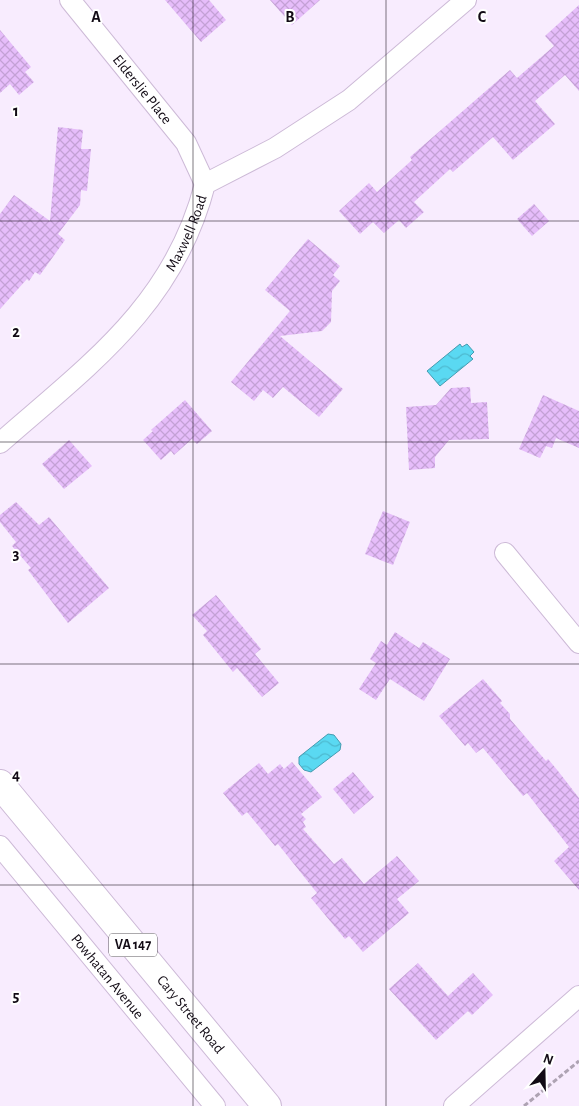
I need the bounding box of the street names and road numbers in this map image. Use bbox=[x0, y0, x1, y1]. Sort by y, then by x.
street label: Elderslie Place bbox=[110, 52, 175, 127]
street label: Maxwell Road bbox=[163, 193, 209, 274]
street label: Powhatan Avenue bbox=[69, 931, 147, 1021]
road number: VA 147 bbox=[109, 934, 157, 956]
street label: Cary Street Road bbox=[154, 972, 227, 1056]

